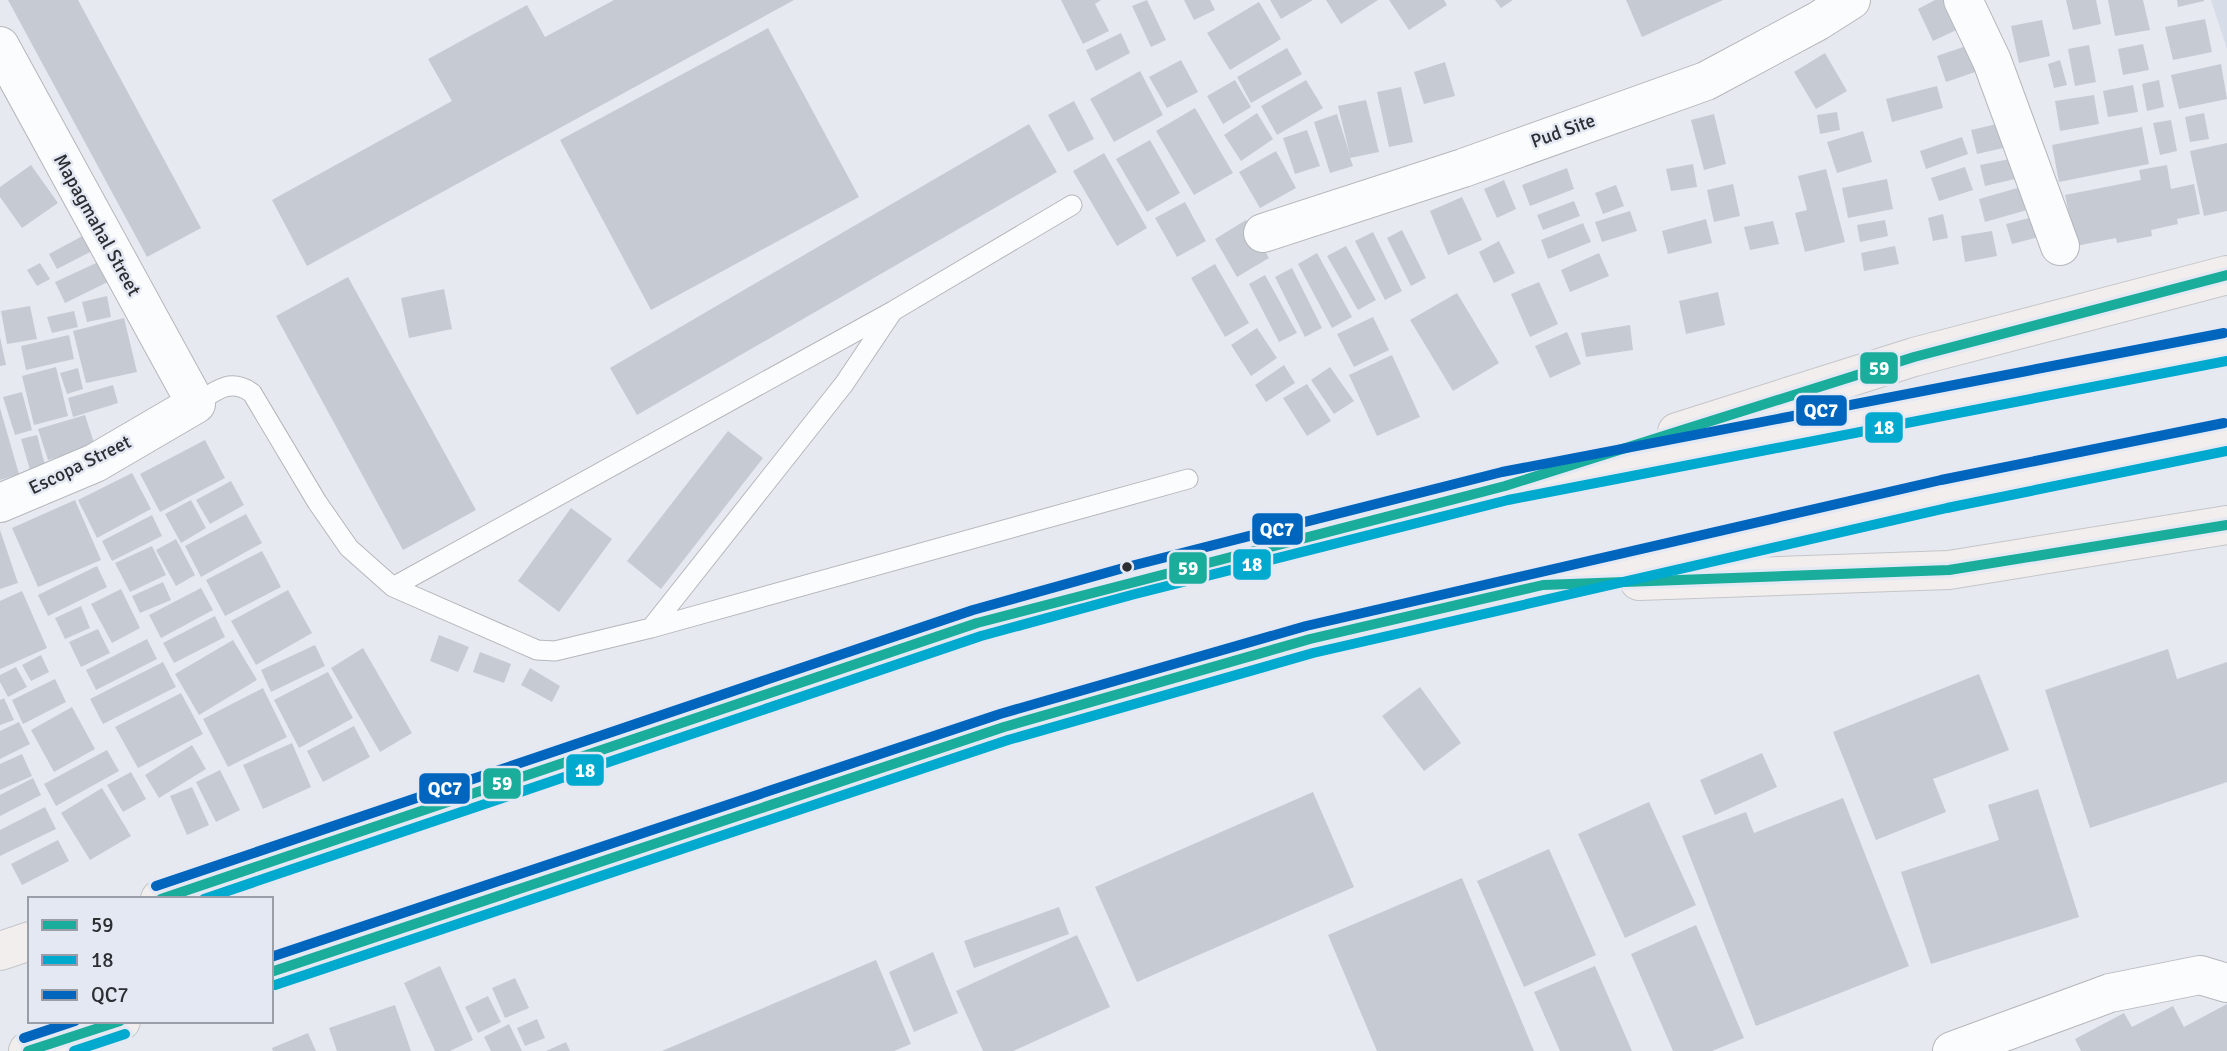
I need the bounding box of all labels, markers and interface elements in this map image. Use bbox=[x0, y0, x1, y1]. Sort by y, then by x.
street label: Pud Site bbox=[1528, 108, 1598, 154]
street label: Mapagmahal Street bbox=[48, 150, 146, 301]
line badge: 59 bbox=[1859, 351, 1899, 385]
text: 59 bbox=[1869, 357, 1889, 381]
line badge: QC7 bbox=[1795, 394, 1848, 427]
text: QC7 bbox=[1804, 399, 1838, 423]
line badge: 18 bbox=[1864, 411, 1904, 444]
text: 18 bbox=[1874, 416, 1894, 440]
street label: Escopa Street bbox=[25, 430, 136, 500]
line badge: QC7 bbox=[1251, 512, 1304, 546]
text: QC7 bbox=[1260, 518, 1294, 542]
line badge: 18 bbox=[1232, 548, 1272, 581]
line badge: 59 bbox=[1168, 551, 1208, 585]
text: 18 bbox=[1242, 553, 1262, 577]
text: 59 bbox=[1178, 557, 1198, 581]
unlabelled marker bbox=[1120, 560, 1134, 574]
line badge: 18 bbox=[565, 753, 605, 787]
text: 18 bbox=[575, 759, 595, 783]
line badge: 59 bbox=[482, 767, 522, 800]
line badge: QC7 bbox=[418, 772, 471, 805]
text: 59 bbox=[492, 772, 512, 796]
text: QC7 bbox=[428, 777, 462, 801]
legend bbox=[28, 897, 273, 1023]
text: 59 bbox=[91, 912, 114, 938]
text: 18 bbox=[91, 947, 114, 973]
text: QC7 bbox=[91, 982, 129, 1008]

